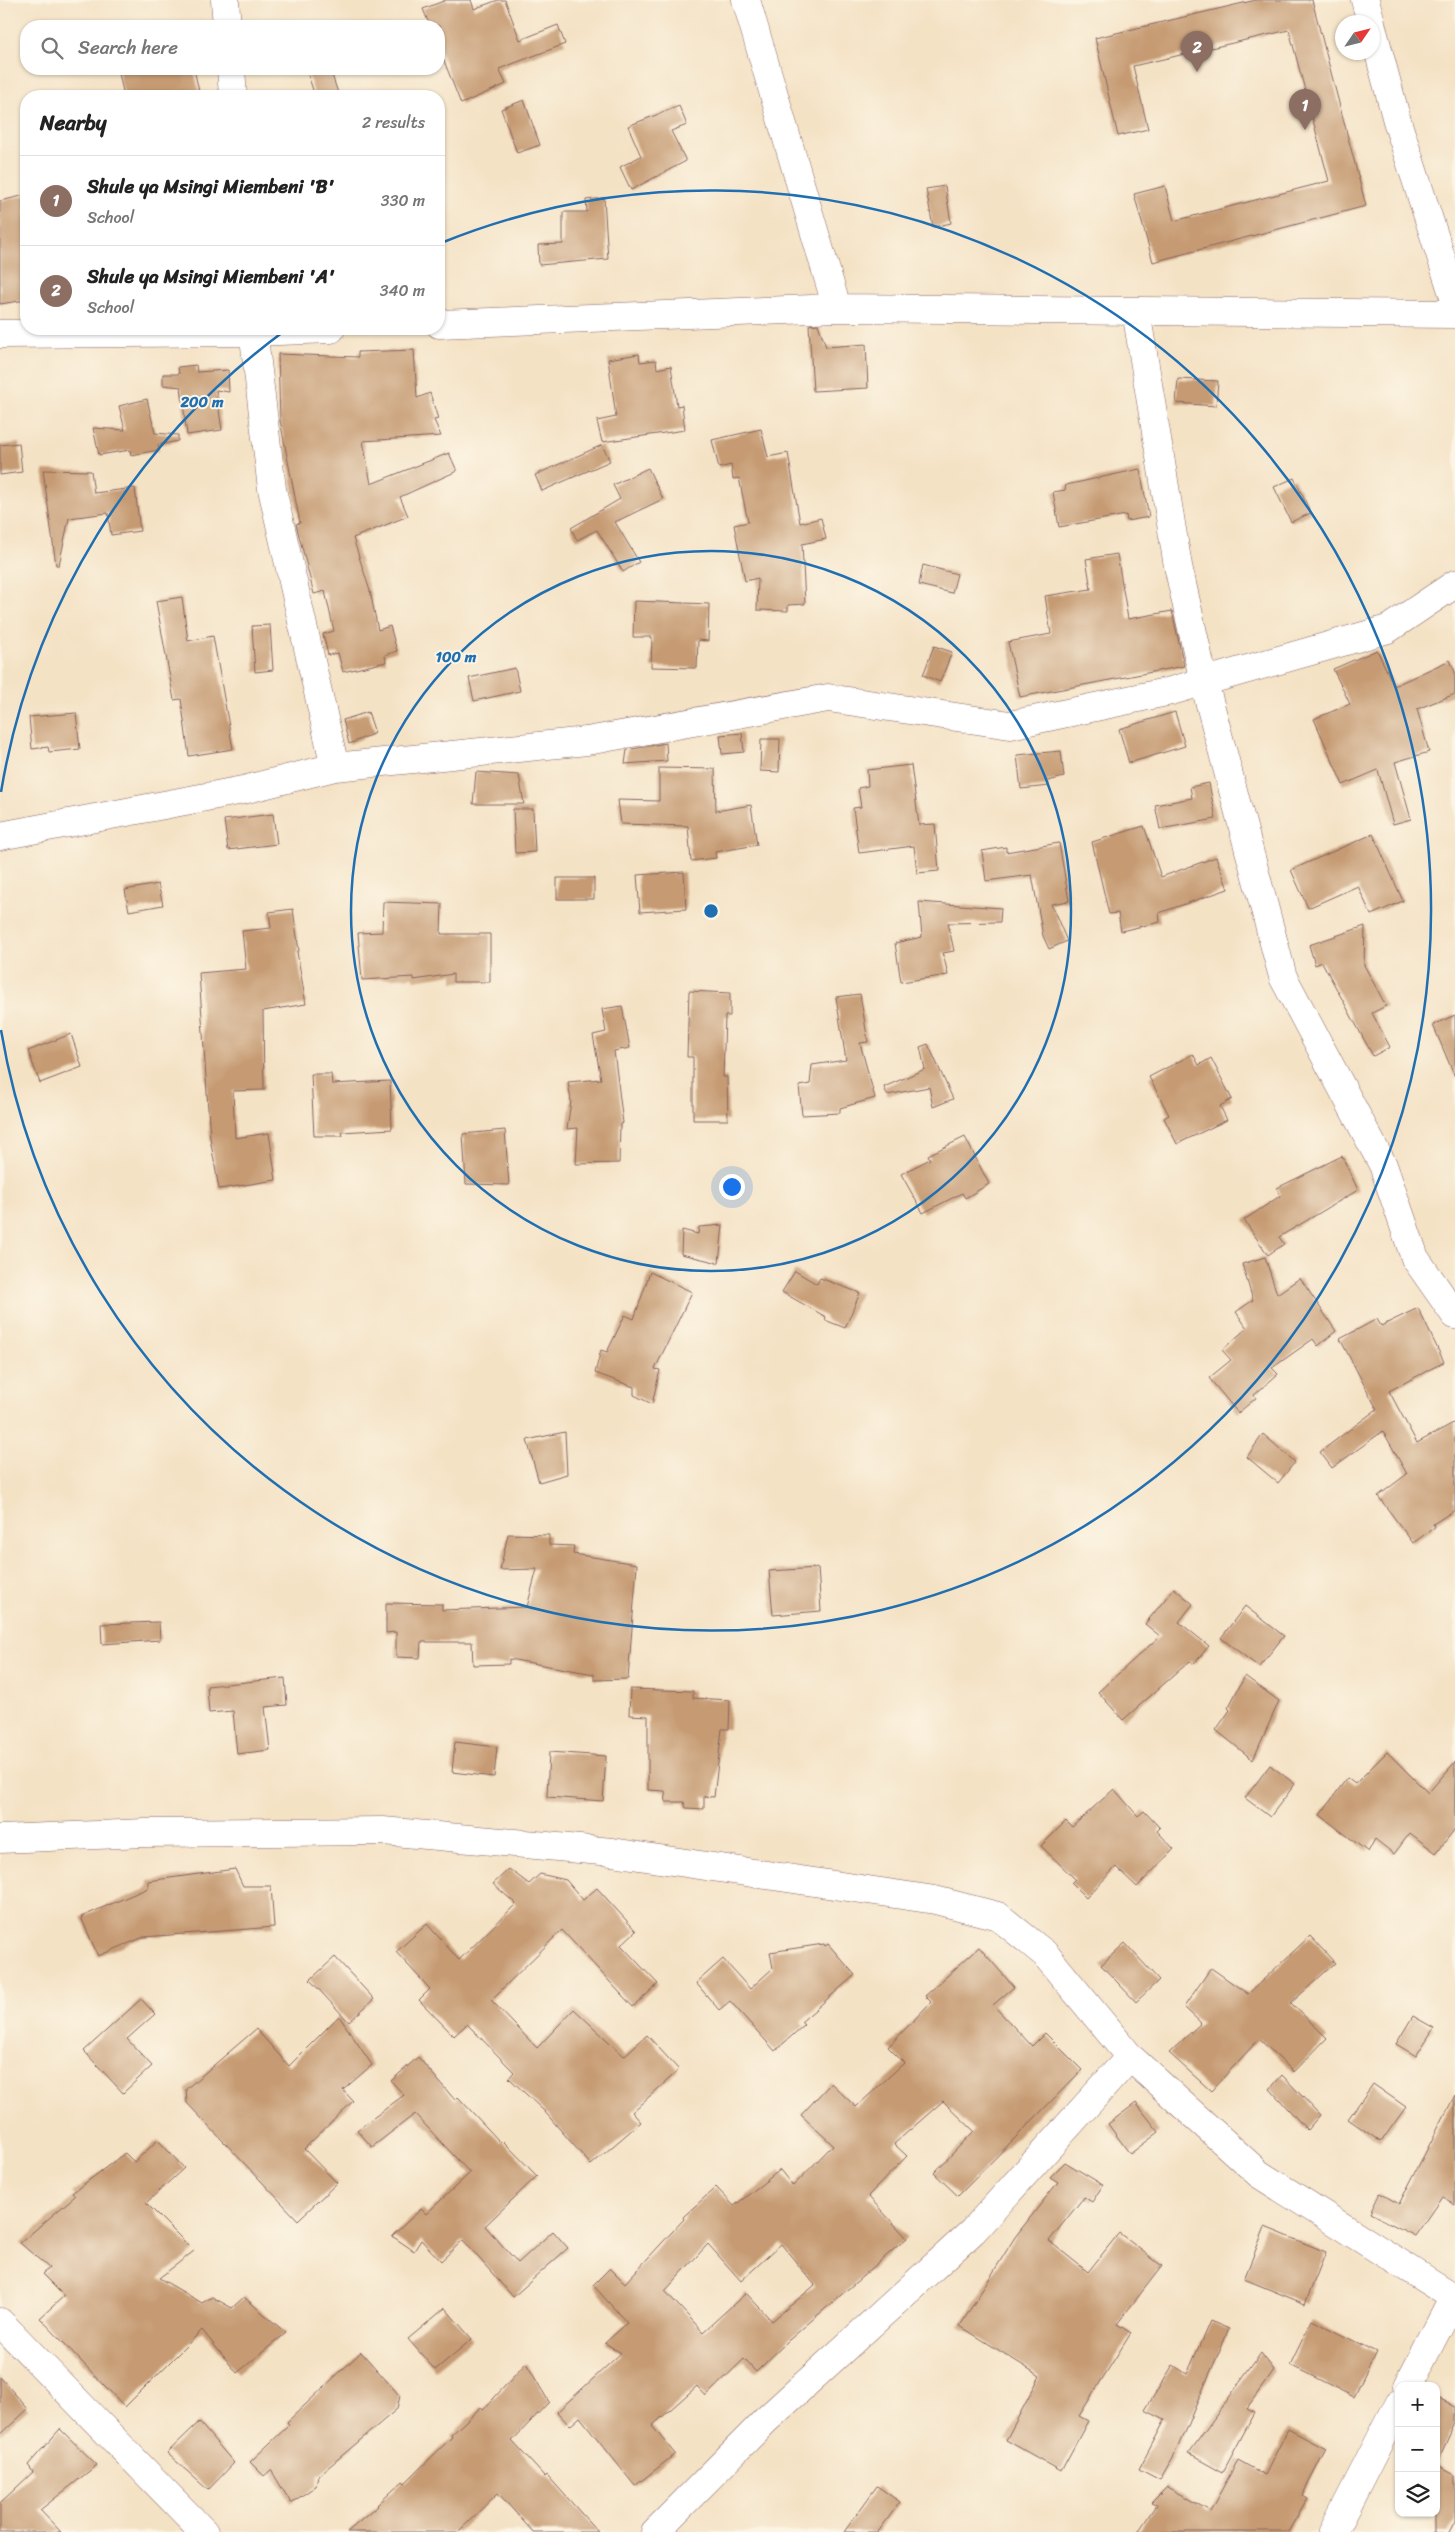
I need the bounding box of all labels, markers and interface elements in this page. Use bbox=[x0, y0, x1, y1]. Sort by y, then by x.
north arrow bbox=[1335, 15, 1380, 60]
search box bbox=[20, 20, 445, 75]
text: Search here bbox=[78, 31, 178, 64]
pin: 2 bbox=[1181, 31, 1213, 72]
icon: search bbox=[38, 34, 66, 62]
pin: 1 bbox=[1289, 89, 1321, 130]
text: Nearby bbox=[40, 104, 106, 142]
text: 2 results bbox=[362, 108, 425, 137]
text: Shule ya Msingi Miembeni 'B' bbox=[87, 170, 335, 203]
text: 1 bbox=[53, 186, 59, 215]
text: 330 m bbox=[381, 186, 425, 215]
text: School bbox=[87, 203, 134, 232]
text: Shule ya Msingi Miembeni 'A' bbox=[87, 260, 335, 293]
text: 2 bbox=[51, 276, 61, 305]
text: 340 m bbox=[380, 276, 425, 305]
text: School bbox=[87, 293, 134, 322]
text: 200 m bbox=[179, 389, 224, 415]
text: 100 m bbox=[436, 644, 477, 670]
centre of rings bbox=[702, 902, 720, 920]
your location bbox=[719, 1174, 745, 1200]
map controls bbox=[1395, 2382, 1440, 2517]
button: + bbox=[1395, 2382, 1440, 2427]
button: − bbox=[1395, 2427, 1440, 2472]
button: layers bbox=[1395, 2472, 1440, 2517]

